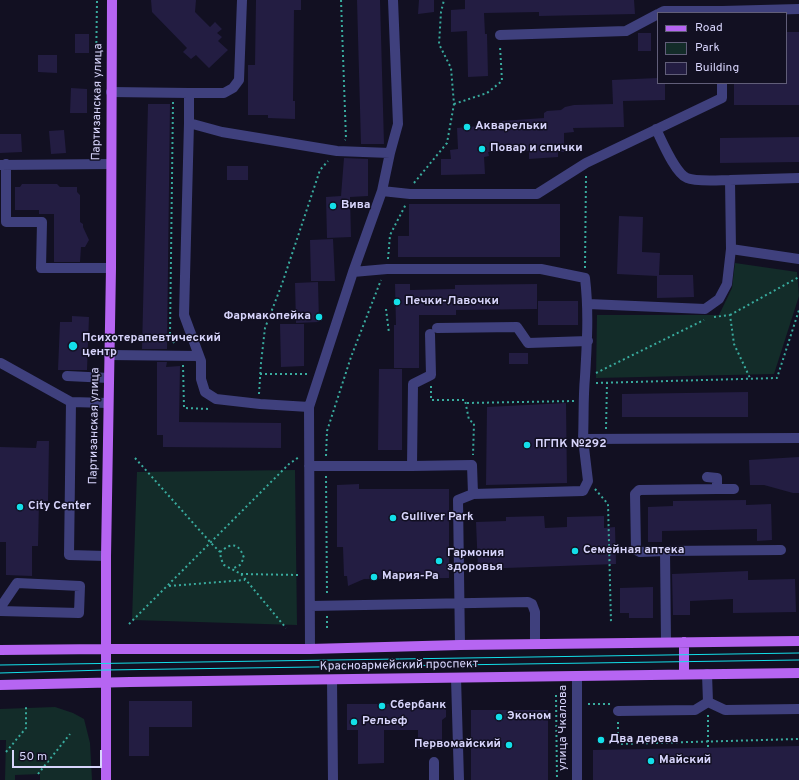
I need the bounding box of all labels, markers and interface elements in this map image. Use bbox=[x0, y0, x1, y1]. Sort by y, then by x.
legend bbox=[657, 12, 787, 84]
text: Road bbox=[695, 20, 723, 36]
text: Park bbox=[695, 40, 720, 56]
street label: Партизанская улица bbox=[90, 43, 106, 161]
text: Building bbox=[695, 60, 739, 76]
place label: Акварельки bbox=[475, 120, 547, 134]
marker: Акварельки bbox=[462, 122, 472, 132]
place label: Повар и спички bbox=[490, 142, 583, 156]
marker: Повар и спички bbox=[477, 144, 487, 154]
place label: Вива bbox=[341, 199, 371, 213]
marker: Вива bbox=[328, 201, 338, 211]
place label: Печки-Лавочки bbox=[405, 295, 499, 309]
marker: Печки-Лавочки bbox=[392, 297, 402, 307]
place label: Фармакопейка bbox=[224, 310, 311, 324]
marker: Фармакопейка bbox=[314, 312, 324, 322]
place label: Психотерапевтический центр bbox=[82, 332, 221, 360]
marker: Психотерапевтический центр bbox=[67, 340, 79, 352]
street label: Партизанская улица bbox=[87, 367, 103, 485]
place label: ПГПК №292 bbox=[535, 438, 606, 452]
marker: ПГПК №292 bbox=[522, 440, 532, 450]
place label: City Center bbox=[28, 500, 91, 514]
marker: City Center bbox=[15, 502, 25, 512]
place label: Gulliver Park bbox=[401, 511, 474, 525]
marker: Gulliver Park bbox=[388, 513, 398, 523]
place label: Семейная аптека bbox=[583, 544, 684, 558]
marker: Семейная аптека bbox=[570, 546, 580, 556]
place label: Гармония здоровья bbox=[447, 547, 504, 575]
marker: Гармония здоровья bbox=[434, 556, 444, 566]
place label: Мария-Ра bbox=[382, 570, 439, 584]
marker: Мария-Ра bbox=[369, 572, 379, 582]
street label: Красноармейский проспект bbox=[320, 657, 478, 675]
street label: улица Чкалова bbox=[557, 685, 571, 771]
place label: Сбербанк bbox=[390, 699, 446, 713]
marker: Сбербанк bbox=[377, 701, 387, 711]
place label: Эконом bbox=[507, 710, 551, 724]
marker: Эконом bbox=[494, 712, 504, 722]
place label: Рельеф bbox=[362, 715, 408, 729]
marker: Рельеф bbox=[349, 717, 359, 727]
place label: Два дерева bbox=[609, 733, 678, 747]
marker: Два дерева bbox=[596, 735, 606, 745]
place label: Первомайский bbox=[414, 738, 501, 752]
marker: Первомайский bbox=[504, 740, 514, 750]
scale bar bbox=[14, 742, 104, 768]
text: 50 m bbox=[19, 749, 47, 765]
place label: Майский bbox=[659, 754, 711, 768]
marker: Майский bbox=[646, 756, 656, 766]

